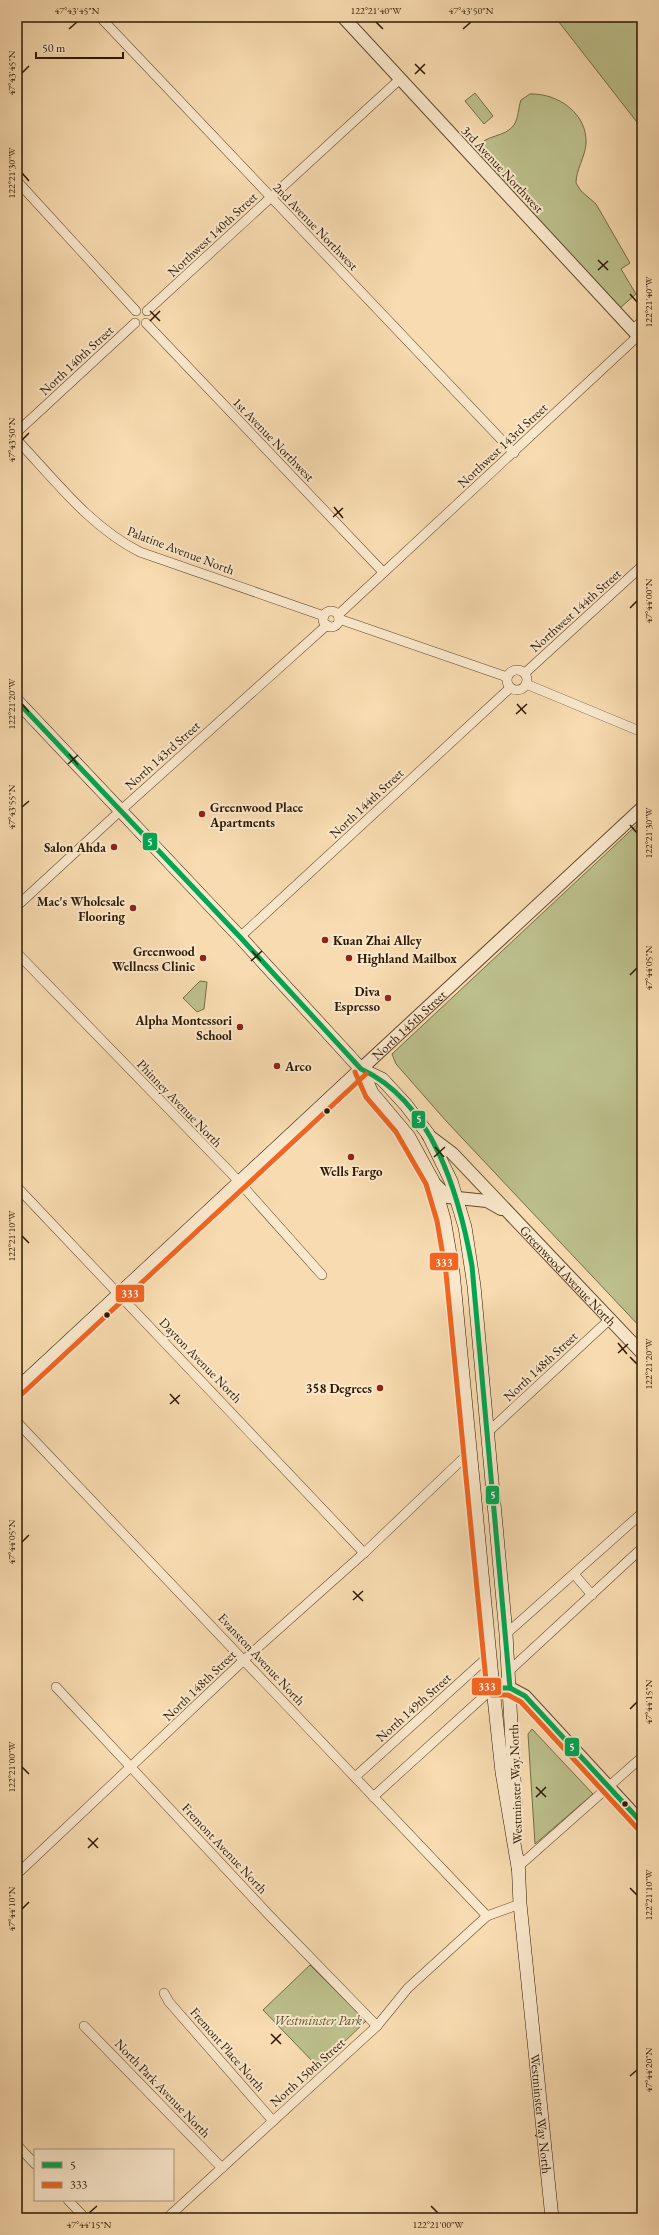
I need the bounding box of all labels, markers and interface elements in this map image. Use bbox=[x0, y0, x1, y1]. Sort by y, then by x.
text: 47°43'45"N bbox=[55, 4, 100, 17]
text: 122°21'40"W bbox=[351, 4, 402, 17]
text: 47°43'50"N bbox=[449, 4, 494, 17]
scale bar bbox=[36, 34, 123, 60]
text: 50 m bbox=[42, 40, 66, 56]
text: 47°43'45"N bbox=[5, 50, 18, 95]
street label: 3rd Avenue Northwest bbox=[458, 122, 547, 217]
text: 122°21'30"W bbox=[5, 147, 18, 198]
street label: 2nd Avenue Northwest bbox=[269, 179, 362, 274]
street label: Northwest 140th Street bbox=[164, 188, 261, 280]
text: 122°21'40"W bbox=[642, 276, 655, 327]
street label: North 140th Street bbox=[36, 322, 117, 399]
street label: 1st Avenue Northwest bbox=[229, 394, 318, 485]
street label: Northwest 143rd Street bbox=[454, 399, 551, 491]
text: 47°43'50"N bbox=[5, 417, 18, 462]
street label: Palatine Avenue North bbox=[125, 522, 237, 579]
street label: Northwest 144th Street bbox=[526, 565, 624, 656]
text: 47°44'00"N bbox=[642, 578, 655, 623]
text: 122°21'20"W bbox=[5, 678, 18, 729]
street label: North 143rd Street bbox=[121, 717, 203, 794]
street label: North 144th Street bbox=[326, 765, 407, 842]
text: 47°43'55"N bbox=[5, 784, 18, 829]
place label: Greenwood Place Apartments bbox=[209, 799, 304, 831]
text: 122°21'30"W bbox=[642, 807, 655, 858]
marker: Greenwood Place Apartments bbox=[197, 809, 207, 819]
line badge: 5 bbox=[142, 832, 158, 851]
text: 5 bbox=[147, 835, 153, 849]
place label: Salon Ahda bbox=[44, 839, 106, 856]
marker: Salon Ahda bbox=[109, 842, 119, 852]
place label: Mac's Wholesale Flooring bbox=[37, 893, 126, 925]
marker: Mac's Wholesale Flooring bbox=[128, 903, 138, 913]
place label: Kuan Zhai Alley bbox=[333, 932, 422, 949]
marker: Kuan Zhai Alley bbox=[320, 935, 330, 945]
place label: Greenwood Wellness Clinic bbox=[112, 943, 196, 975]
text: 47°44'05"N bbox=[642, 945, 655, 990]
place label: Highland Mailbox bbox=[357, 950, 457, 967]
marker: Greenwood Wellness Clinic bbox=[198, 953, 208, 963]
marker: Highland Mailbox bbox=[344, 953, 354, 963]
place label: Diva Espresso bbox=[334, 983, 380, 1015]
street label: North 145th Street bbox=[368, 986, 450, 1064]
marker: Diva Espresso bbox=[383, 993, 393, 1003]
place label: Alpha Montessori School bbox=[134, 1012, 232, 1044]
marker: Alpha Montessori School bbox=[235, 1022, 245, 1032]
street label: Phinney Avenue North bbox=[133, 1056, 226, 1151]
place label: Arco bbox=[284, 1058, 312, 1075]
marker: Arco bbox=[272, 1061, 282, 1071]
unlabelled marker bbox=[322, 1106, 332, 1116]
line badge: 5 bbox=[411, 1110, 426, 1129]
text: 5 bbox=[416, 1112, 422, 1126]
marker: Wells Fargo bbox=[346, 1152, 356, 1162]
place label: Wells Fargo bbox=[319, 1163, 383, 1180]
text: 122°21'10"W bbox=[5, 1210, 18, 1261]
street label: Greenwood Avenue North bbox=[516, 1222, 620, 1330]
line badge: 333 bbox=[429, 1252, 459, 1271]
text: 333 bbox=[435, 1255, 453, 1269]
line badge: 333 bbox=[115, 1284, 145, 1303]
text: 333 bbox=[121, 1286, 139, 1300]
unlabelled marker bbox=[102, 1310, 112, 1320]
street label: Dayton Avenue North bbox=[156, 1314, 246, 1407]
street label: North 148th Street bbox=[500, 1328, 581, 1405]
text: 122°21'20"W bbox=[642, 1338, 655, 1389]
place label: 358 Degrees bbox=[306, 1380, 372, 1397]
marker: 358 Degrees bbox=[375, 1383, 385, 1393]
line badge: 5 bbox=[485, 1485, 500, 1505]
text: 5 bbox=[490, 1488, 496, 1502]
text: 47°44'05"N bbox=[5, 1519, 18, 1564]
street label: Evanston Avenue North bbox=[214, 1610, 309, 1709]
street label: North 148th Street bbox=[159, 1646, 239, 1725]
street label: North 149th Street bbox=[372, 1669, 454, 1746]
line badge: 333 bbox=[471, 1677, 502, 1696]
text: 333 bbox=[478, 1679, 496, 1693]
text: 47°44'15"N bbox=[642, 1679, 655, 1724]
street label: Westminster Way North bbox=[505, 1723, 526, 1844]
line badge: 5 bbox=[564, 1737, 580, 1757]
text: 5 bbox=[569, 1740, 575, 1754]
text: 122°21'00"W bbox=[5, 1741, 18, 1792]
street label: Fremont Avenue North bbox=[178, 1799, 271, 1897]
unlabelled marker bbox=[620, 1799, 630, 1809]
text: 122°21'10"W bbox=[642, 1869, 655, 1920]
text: 47°44'10"N bbox=[5, 1886, 18, 1931]
street label: Fremont Place North bbox=[186, 2004, 269, 2095]
park label: Westminster Park bbox=[274, 2012, 362, 2029]
street label: North 150th Street bbox=[266, 2034, 348, 2111]
street label: North Park Avenue North bbox=[111, 2035, 214, 2142]
text: 47°44'20"N bbox=[642, 2047, 655, 2092]
street label: Westminster Way North bbox=[526, 2053, 555, 2175]
legend bbox=[34, 2149, 174, 2201]
text: 5 bbox=[70, 2157, 76, 2173]
text: 333 bbox=[70, 2177, 88, 2193]
text: 47°44'15"N bbox=[67, 2218, 112, 2231]
text: 122°21'00"W bbox=[413, 2218, 464, 2231]

